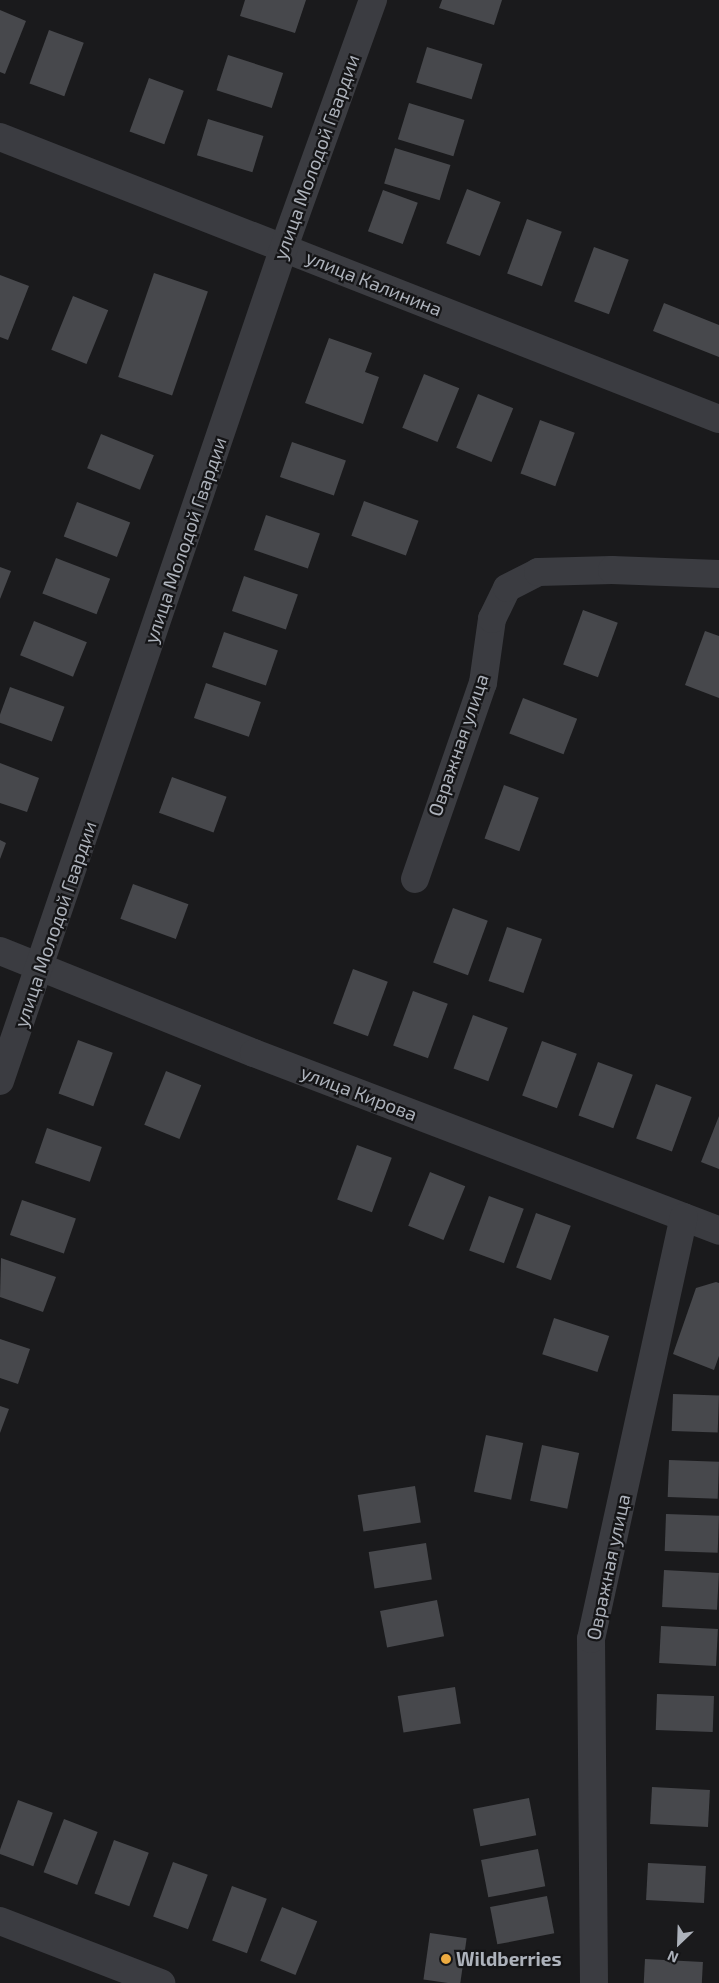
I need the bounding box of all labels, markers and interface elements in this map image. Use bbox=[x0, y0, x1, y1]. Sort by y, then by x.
street label: улица Молодой Гвардии bbox=[268, 51, 364, 263]
street label: улица Калинина bbox=[303, 245, 445, 321]
street label: улица Молодой Гвардии bbox=[139, 434, 231, 646]
street label: Овражная улица bbox=[423, 671, 493, 819]
street label: улица Молодой Гвардии bbox=[9, 818, 101, 1030]
street label: улица Кирова bbox=[298, 1060, 420, 1126]
street label: Овражная улица bbox=[581, 1492, 635, 1642]
north arrow bbox=[654, 1918, 704, 1968]
text: N bbox=[665, 1947, 681, 1967]
place label: Wildberries bbox=[456, 1948, 562, 1970]
marker: Wildberries bbox=[440, 1953, 452, 1965]

